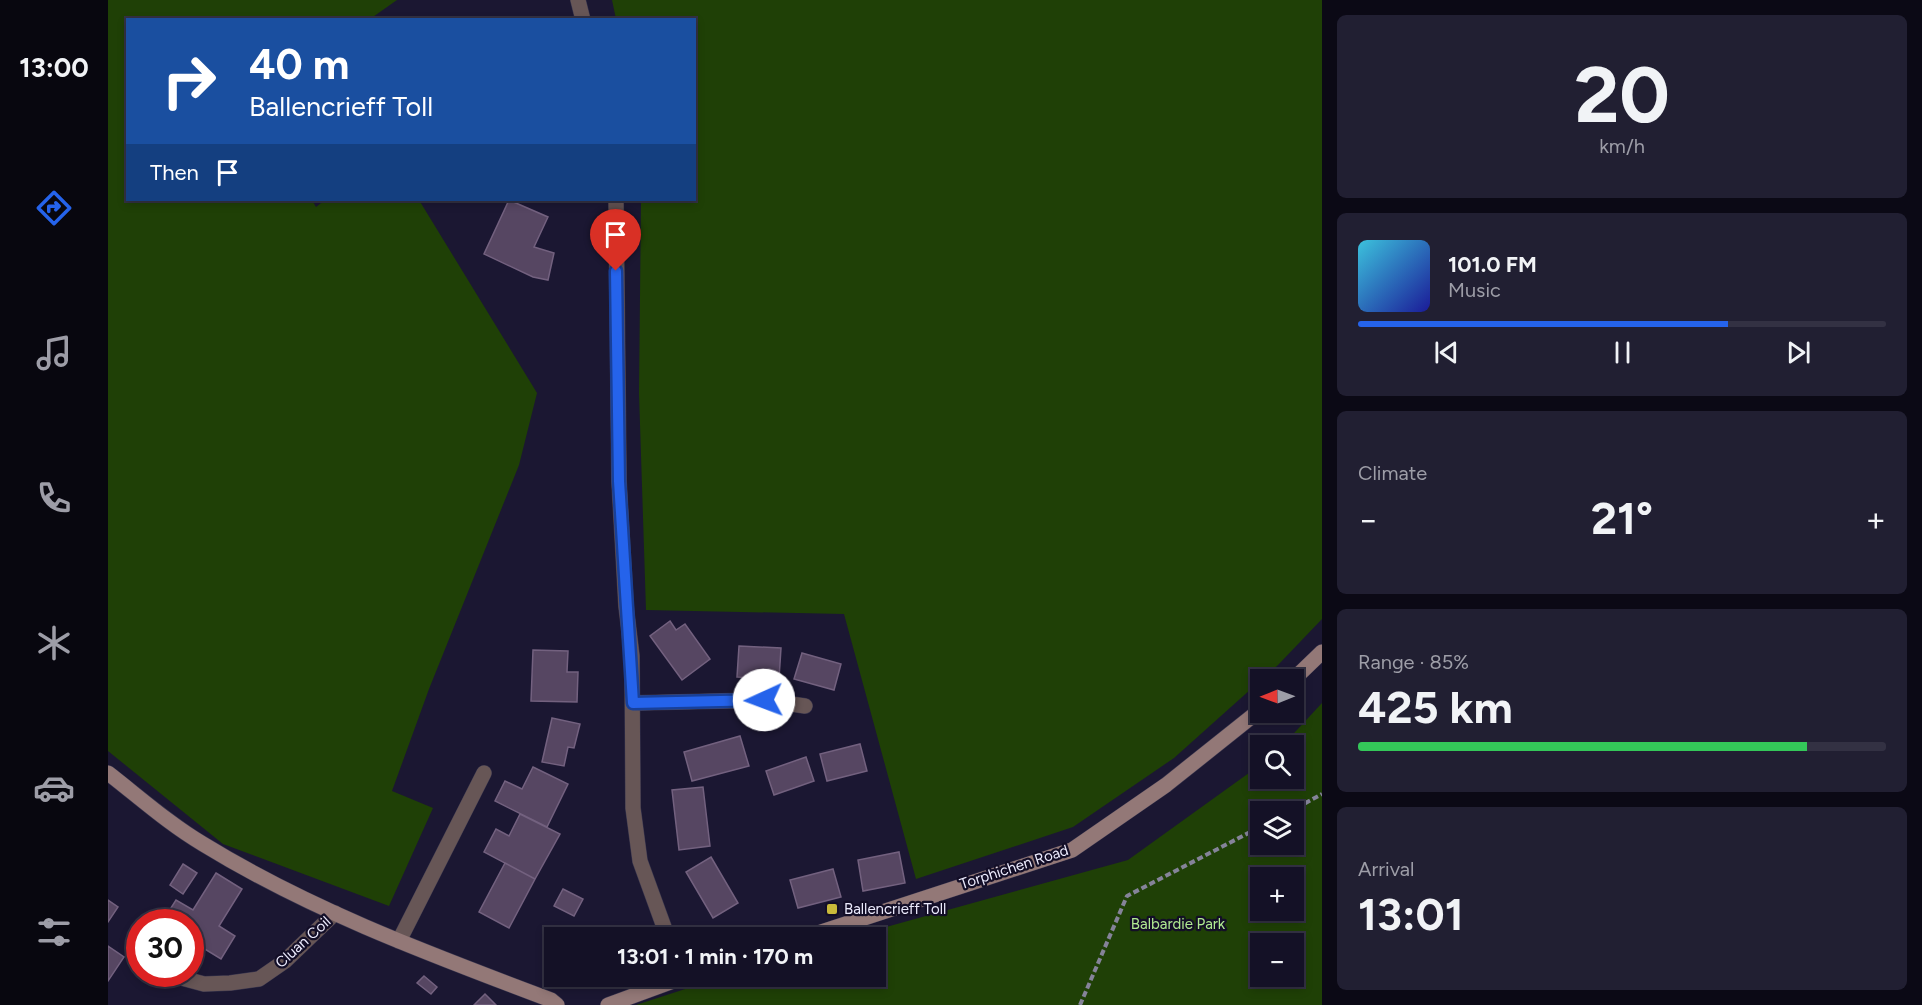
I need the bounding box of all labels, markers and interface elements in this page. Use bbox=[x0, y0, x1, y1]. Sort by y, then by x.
text: 40 m bbox=[249, 39, 349, 90]
icon: right bbox=[150, 42, 228, 120]
text: 20 bbox=[1574, 48, 1670, 142]
text: 13:00 bbox=[19, 51, 89, 84]
text: Ballencrieff Toll bbox=[249, 90, 433, 123]
text: km/h bbox=[1599, 134, 1645, 158]
icon: arrive bbox=[211, 156, 244, 189]
text: Then bbox=[150, 159, 199, 186]
icon: directions bbox=[33, 187, 75, 229]
pin bbox=[590, 209, 641, 271]
icon: arrive bbox=[599, 218, 632, 251]
text: 101.0 FM bbox=[1448, 251, 1537, 278]
text: Music bbox=[1448, 278, 1501, 302]
icon: music bbox=[33, 332, 75, 374]
icon: previous bbox=[1430, 336, 1463, 369]
icon: pause bbox=[1606, 336, 1639, 369]
icon: next bbox=[1782, 336, 1815, 369]
text: Climate bbox=[1358, 461, 1427, 485]
icon: phone bbox=[33, 477, 75, 519]
text: 21° bbox=[1591, 491, 1653, 545]
text: − bbox=[1358, 500, 1379, 539]
text: + bbox=[1865, 500, 1886, 539]
icon: climate bbox=[33, 622, 75, 664]
text: Range · 85% bbox=[1358, 650, 1469, 674]
position arrow bbox=[732, 668, 796, 732]
north arrow bbox=[1250, 669, 1304, 723]
map controls bbox=[1250, 669, 1304, 987]
text: 425 km bbox=[1358, 680, 1513, 734]
button: search bbox=[1250, 735, 1304, 789]
icon: car bbox=[33, 767, 75, 809]
button: layers bbox=[1250, 801, 1304, 855]
street label: Torphichen Road bbox=[957, 841, 1071, 893]
text: Arrival bbox=[1358, 857, 1414, 881]
button: + bbox=[1250, 867, 1304, 921]
text: 13:01 bbox=[1358, 887, 1464, 941]
place label: Ballencrieff Toll bbox=[844, 900, 946, 918]
marker: Ballencrieff Toll bbox=[825, 902, 839, 916]
speed limit sign: 30 bbox=[126, 909, 204, 987]
icon: filters bbox=[33, 911, 75, 953]
street label: Cluan Coil bbox=[272, 912, 334, 972]
park label: Balbardie Park bbox=[1131, 915, 1226, 933]
button: − bbox=[1250, 933, 1304, 987]
text: 13:01 · 1 min · 170 m bbox=[617, 943, 813, 970]

